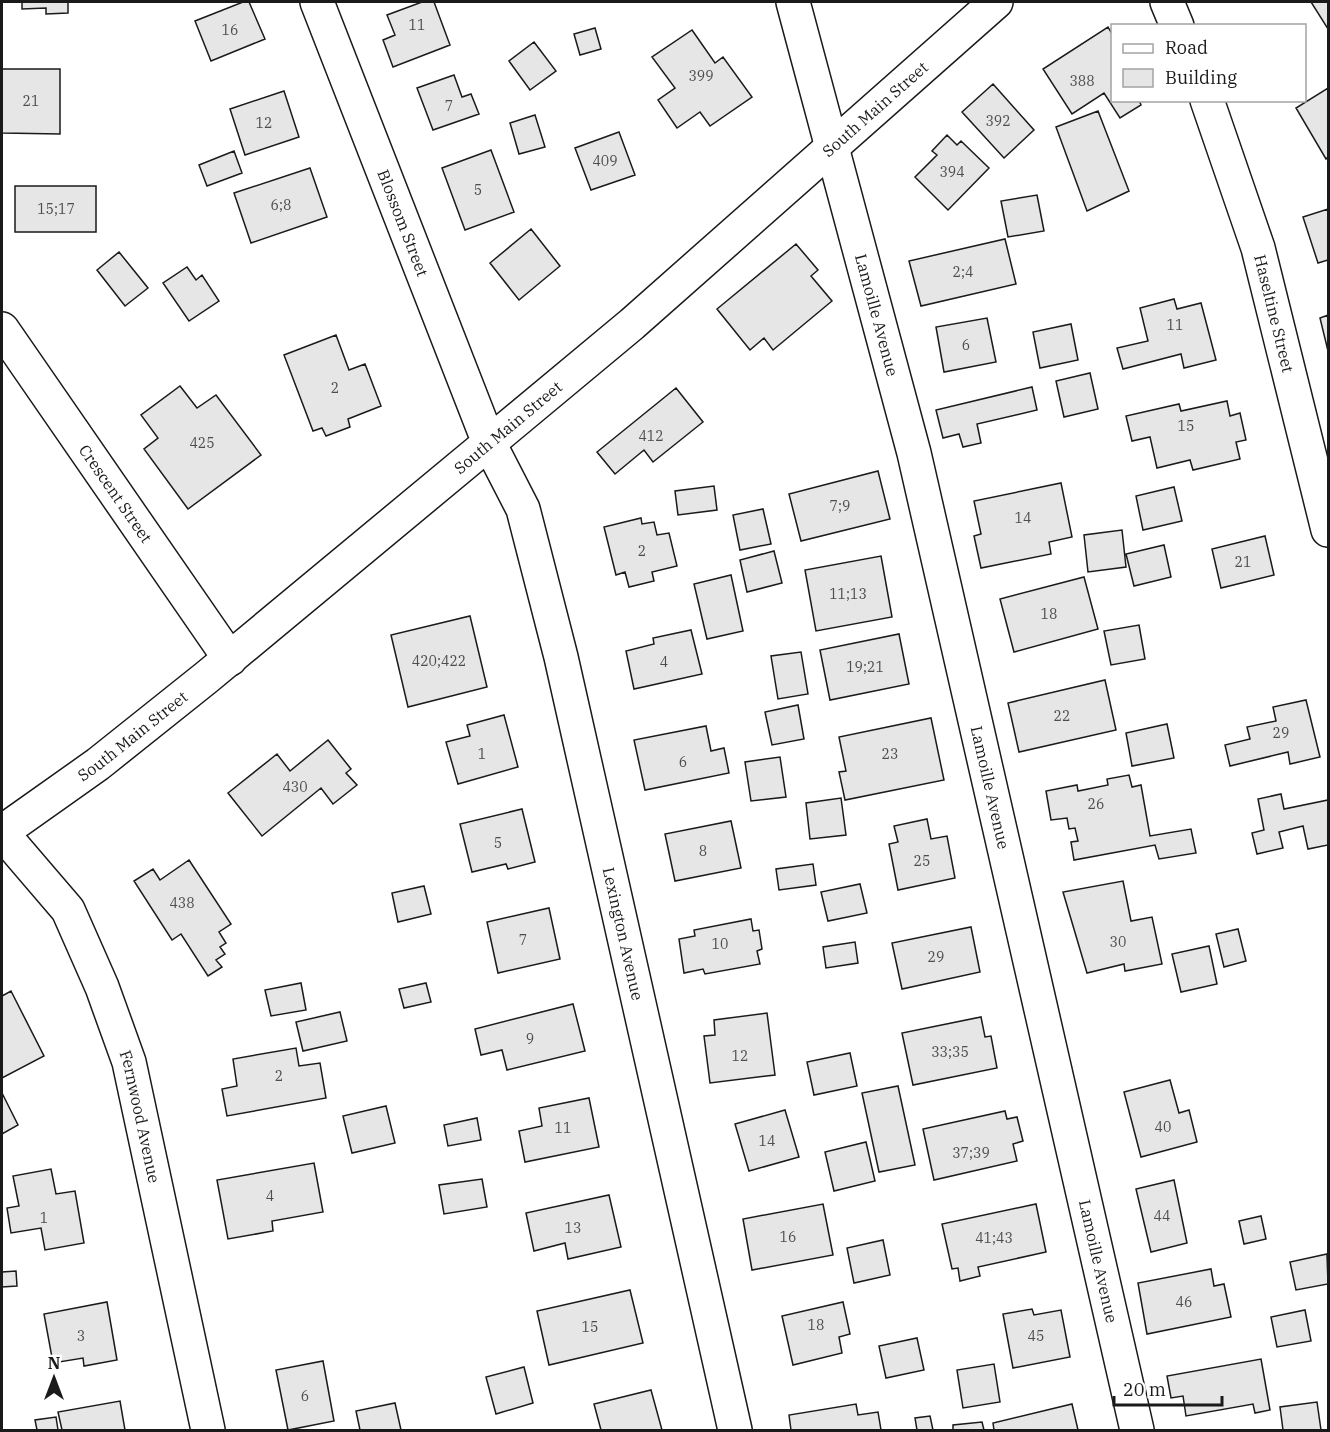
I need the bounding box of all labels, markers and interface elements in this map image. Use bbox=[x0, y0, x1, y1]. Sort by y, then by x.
house number: 11 bbox=[409, 16, 425, 34]
house number: 16 bbox=[222, 21, 238, 39]
legend bbox=[1111, 24, 1306, 102]
text: Road bbox=[1165, 36, 1208, 59]
street label: South Main Street bbox=[818, 57, 932, 161]
text: Building bbox=[1165, 66, 1237, 89]
house number: 399 bbox=[688, 67, 714, 85]
house number: 388 bbox=[1069, 72, 1095, 90]
house number: 21 bbox=[23, 92, 39, 110]
house number: 7 bbox=[445, 97, 453, 115]
house number: 392 bbox=[985, 112, 1011, 130]
house number: 12 bbox=[256, 114, 272, 132]
house number: 409 bbox=[592, 152, 618, 170]
house number: 394 bbox=[939, 163, 965, 181]
street label: Blossom Street bbox=[373, 166, 433, 279]
house number: 5 bbox=[474, 181, 482, 199]
house number: 6;8 bbox=[271, 196, 291, 214]
house number: 15;17 bbox=[37, 200, 75, 218]
street label: Lamoille Avenue bbox=[851, 252, 903, 378]
street label: Haseltine Street bbox=[1250, 252, 1299, 375]
house number: 2;4 bbox=[953, 263, 973, 281]
house number: 11 bbox=[1167, 316, 1183, 334]
house number: 6 bbox=[962, 336, 970, 354]
street label: South Main Street bbox=[450, 376, 566, 478]
house number: 2 bbox=[331, 379, 339, 397]
house number: 15 bbox=[1178, 417, 1194, 435]
house number: 412 bbox=[638, 427, 664, 445]
house number: 425 bbox=[189, 434, 215, 452]
street label: Crescent Street bbox=[75, 441, 157, 547]
house number: 7;9 bbox=[830, 497, 850, 515]
house number: 14 bbox=[1015, 509, 1031, 527]
house number: 2 bbox=[638, 542, 646, 560]
house number: 21 bbox=[1235, 553, 1251, 571]
house number: 11;13 bbox=[829, 585, 867, 603]
house number: 18 bbox=[1041, 605, 1057, 623]
house number: 420;422 bbox=[412, 652, 466, 670]
house number: 4 bbox=[660, 653, 668, 671]
house number: 19;21 bbox=[846, 658, 884, 676]
street label: South Main Street bbox=[74, 686, 192, 785]
house number: 22 bbox=[1054, 707, 1070, 725]
street label: Lamoille Avenue bbox=[967, 724, 1014, 851]
house number: 29 bbox=[1273, 724, 1289, 742]
house number: 1 bbox=[478, 745, 486, 763]
house number: 23 bbox=[882, 745, 898, 763]
house number: 6 bbox=[679, 753, 687, 771]
house number: 430 bbox=[282, 778, 308, 796]
house number: 26 bbox=[1088, 795, 1104, 813]
house number: 5 bbox=[494, 834, 502, 852]
house number: 8 bbox=[699, 842, 707, 860]
house number: 25 bbox=[914, 852, 930, 870]
street label: Lexington Avenue bbox=[599, 865, 648, 1002]
house number: 438 bbox=[169, 894, 195, 912]
house number: 7 bbox=[519, 931, 527, 949]
house number: 30 bbox=[1110, 933, 1126, 951]
house number: 10 bbox=[712, 935, 728, 953]
house number: 29 bbox=[928, 948, 944, 966]
house number: 9 bbox=[526, 1030, 534, 1048]
house number: 33;35 bbox=[931, 1043, 969, 1061]
street label: Fernwood Avenue bbox=[115, 1047, 165, 1185]
house number: 12 bbox=[732, 1047, 748, 1065]
house number: 2 bbox=[275, 1067, 283, 1085]
house number: 40 bbox=[1155, 1118, 1171, 1136]
house number: 11 bbox=[555, 1119, 571, 1137]
house number: 14 bbox=[759, 1132, 775, 1150]
house number: 37;39 bbox=[952, 1144, 990, 1162]
house number: 4 bbox=[266, 1187, 274, 1205]
street label: Lamoille Avenue bbox=[1075, 1198, 1122, 1325]
house number: 44 bbox=[1154, 1207, 1170, 1225]
house number: 1 bbox=[40, 1209, 48, 1227]
house number: 13 bbox=[565, 1219, 581, 1237]
house number: 16 bbox=[780, 1228, 796, 1246]
house number: 41;43 bbox=[975, 1229, 1013, 1247]
house number: 46 bbox=[1176, 1293, 1192, 1311]
house number: 18 bbox=[808, 1316, 824, 1334]
house number: 15 bbox=[582, 1318, 598, 1336]
house number: 3 bbox=[77, 1327, 85, 1345]
house number: 45 bbox=[1028, 1327, 1044, 1345]
north arrow bbox=[24, 1348, 84, 1408]
text: N bbox=[48, 1353, 60, 1373]
scale bar bbox=[1114, 1369, 1222, 1407]
text: 20 m bbox=[1123, 1378, 1166, 1401]
house number: 6 bbox=[301, 1387, 309, 1405]

